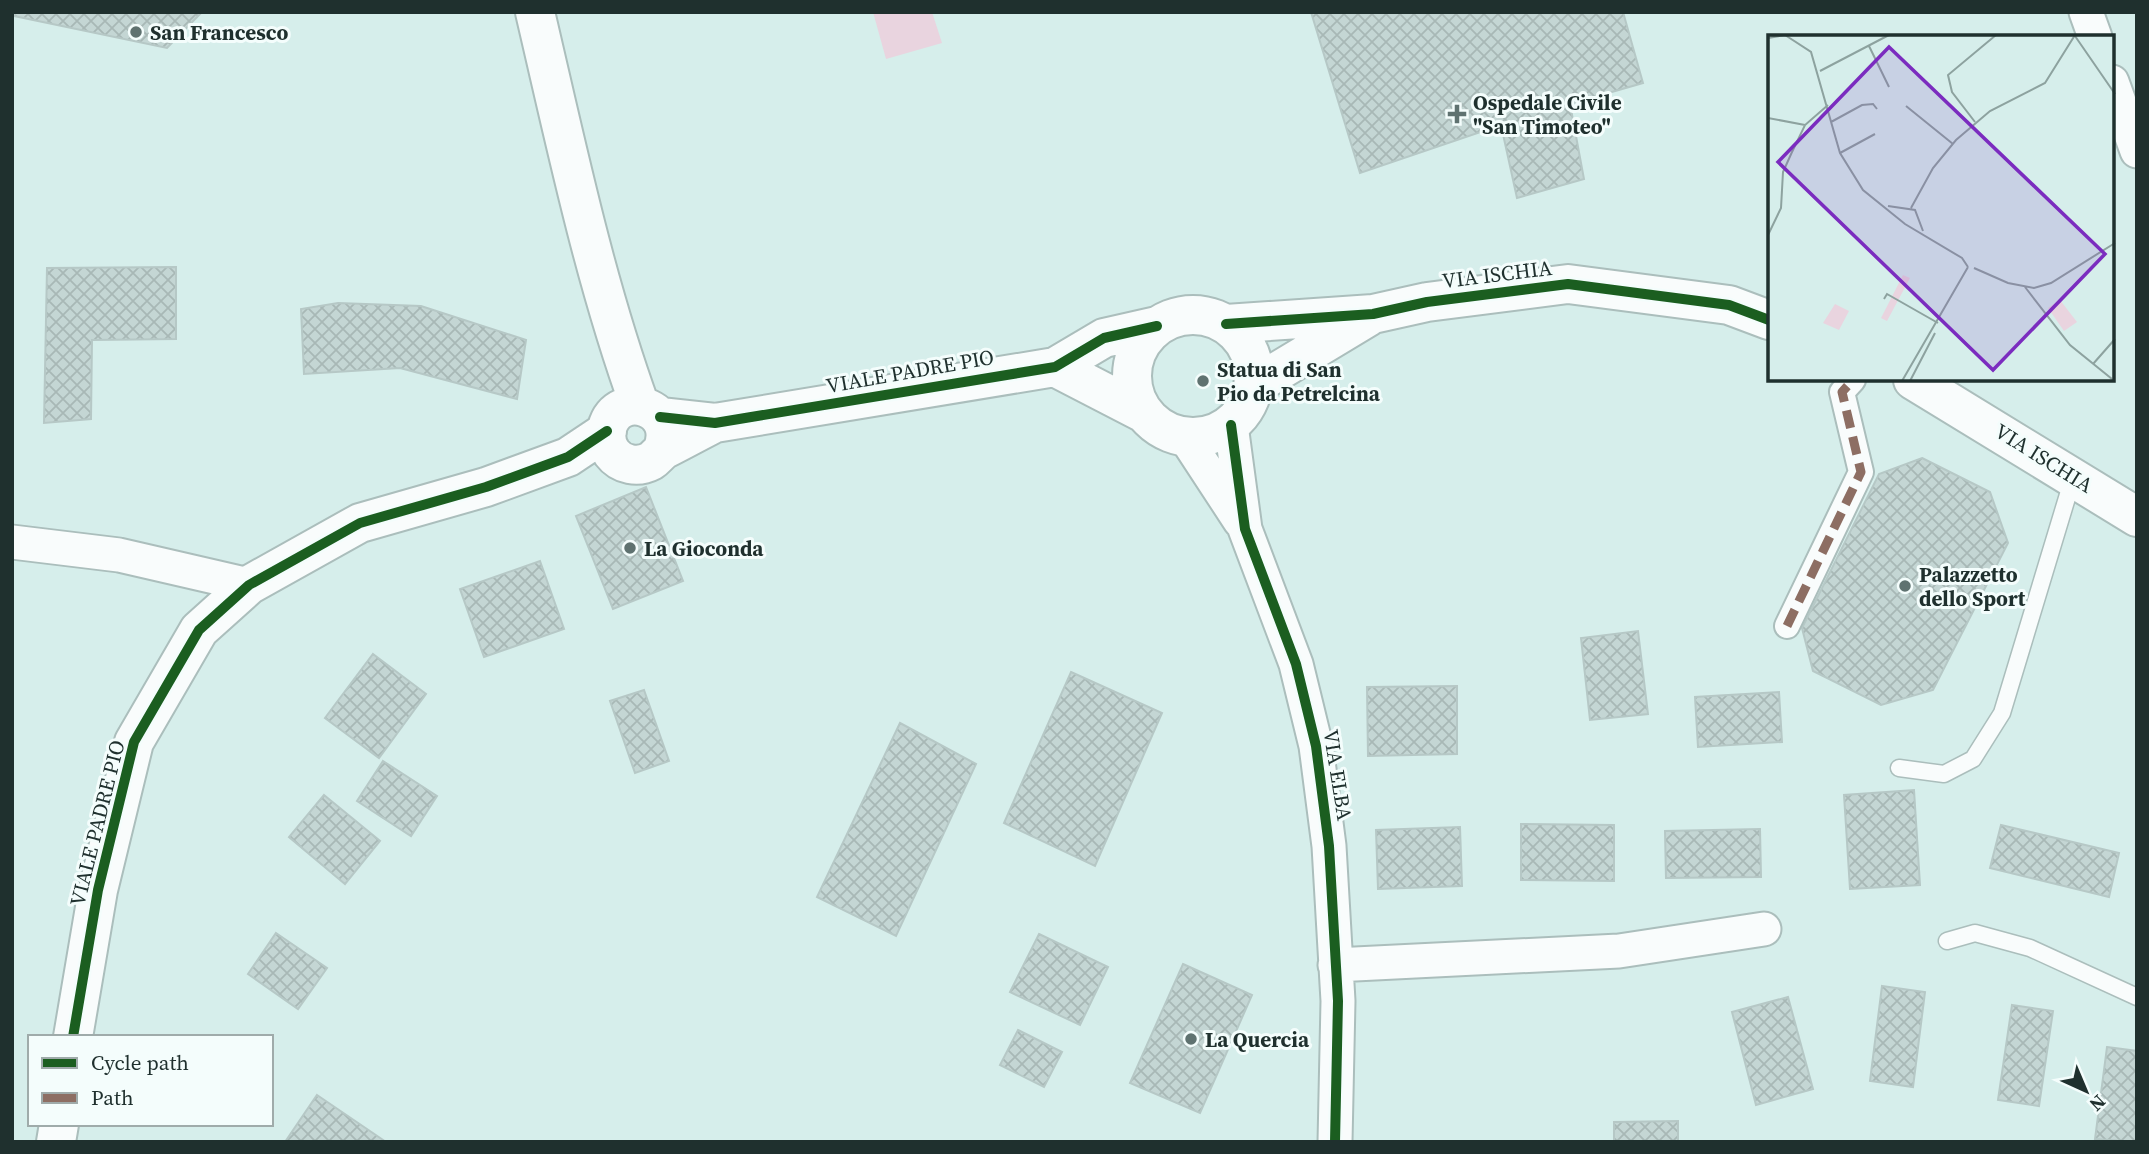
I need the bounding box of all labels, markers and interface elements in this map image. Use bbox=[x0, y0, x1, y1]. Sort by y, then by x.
place label: San Francesco bbox=[150, 18, 288, 47]
marker: San Francesco bbox=[128, 24, 144, 40]
inset map bbox=[1768, 35, 2114, 382]
place label: Ospedale Civile "San Timoteo" bbox=[1473, 88, 1622, 141]
marker: Ospedale Civile "San Timoteo" bbox=[1447, 104, 1467, 124]
street label: VIA ISCHIA bbox=[1440, 253, 1554, 295]
street label: VIALE PADRE PIO bbox=[824, 342, 996, 400]
place label: Statua di San Pio da Petrelcina bbox=[1217, 355, 1381, 408]
marker: Statua di San Pio da Petrelcina bbox=[1195, 373, 1211, 389]
street label: VIA ISCHIA bbox=[1989, 416, 2099, 500]
place label: La Gioconda bbox=[644, 534, 764, 563]
marker: La Gioconda bbox=[622, 540, 638, 556]
place label: Palazzetto dello Sport bbox=[1919, 560, 2026, 613]
marker: Palazzetto dello Sport bbox=[1897, 578, 1913, 594]
street label: VIA ELBA bbox=[1316, 727, 1360, 823]
street label: VIALE PADRE PIO bbox=[62, 737, 132, 909]
place label: La Quercia bbox=[1205, 1025, 1310, 1054]
marker: La Quercia bbox=[1183, 1031, 1199, 1047]
legend bbox=[28, 1035, 273, 1126]
text: Cycle path bbox=[91, 1048, 189, 1077]
north arrow bbox=[2051, 1056, 2121, 1126]
text: Path bbox=[91, 1083, 134, 1112]
text: N bbox=[2084, 1089, 2112, 1117]

